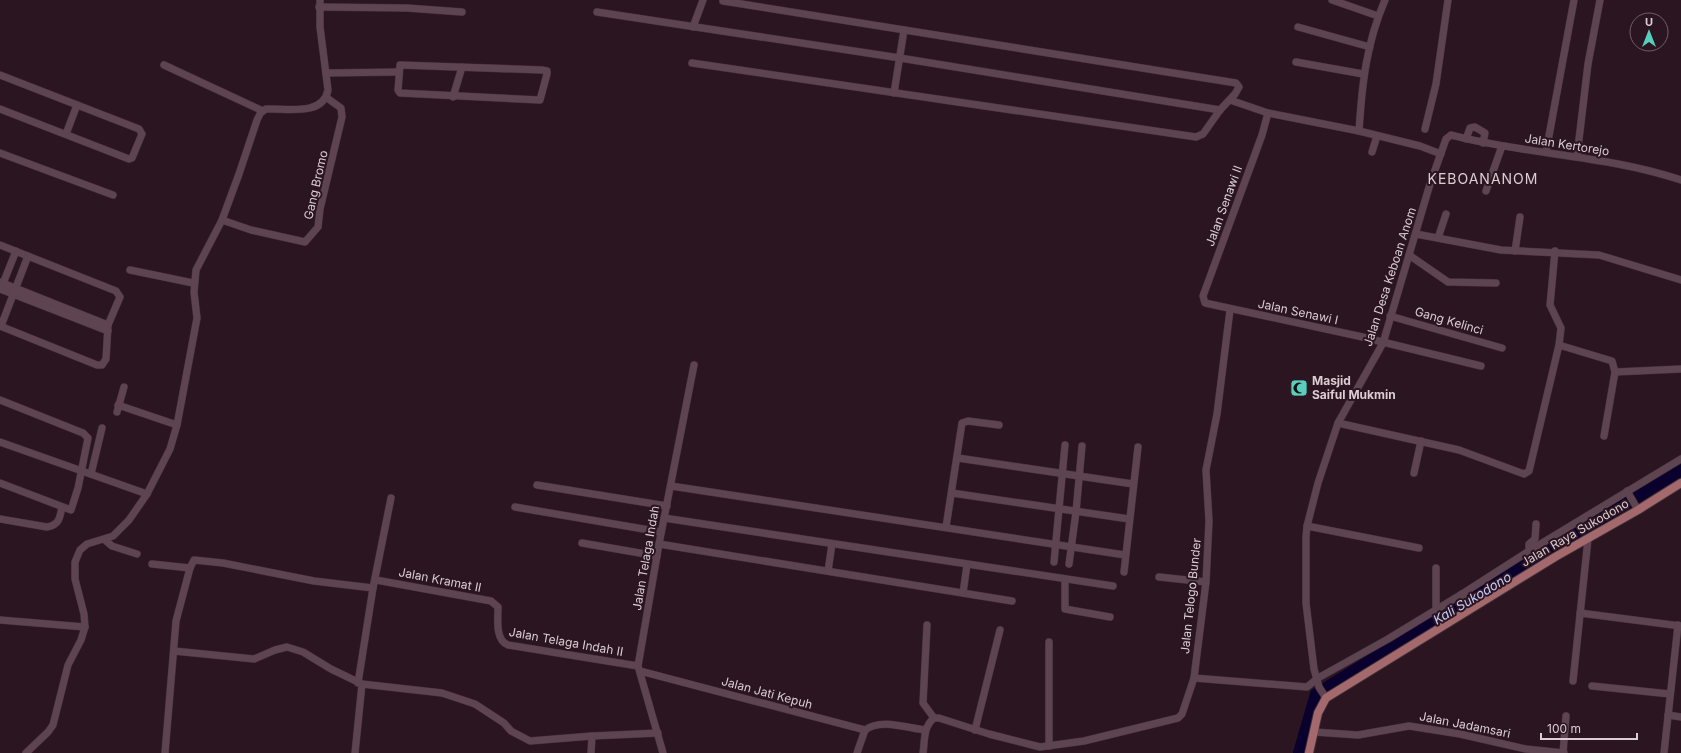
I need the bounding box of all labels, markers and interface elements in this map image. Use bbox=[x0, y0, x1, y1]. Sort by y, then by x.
north arrow bbox=[1629, 12, 1669, 52]
text: U bbox=[1645, 15, 1653, 29]
street label: Jalan Kertorejo bbox=[1524, 130, 1610, 159]
street label: Gang Bromo bbox=[300, 149, 331, 221]
street label: Jalan Senawi II bbox=[1202, 163, 1245, 248]
district label: KEBOANANOM bbox=[1428, 170, 1538, 187]
street label: Jalan Desa Keboan Anom bbox=[1360, 205, 1419, 348]
street label: Jalan Senawi I bbox=[1257, 296, 1340, 327]
street label: Gang Kelinci bbox=[1413, 304, 1485, 338]
place label: Masjid Saiful Mukmin bbox=[1312, 373, 1396, 402]
mosque icon: Masjid Saiful Mukmin bbox=[1289, 378, 1309, 398]
street label: Jalan Raya Sukodono bbox=[1518, 496, 1631, 570]
street label: Jalan Telaga Indah bbox=[629, 504, 662, 611]
street label: Jalan Telogo Bunder bbox=[1177, 537, 1204, 655]
street label: Jalan Kramat II bbox=[397, 564, 483, 595]
water label: Kali Sukodono bbox=[1430, 568, 1514, 628]
street label: Jalan Telaga Indah II bbox=[508, 624, 624, 659]
street label: Jalan Jati Kepuh bbox=[720, 673, 814, 712]
street label: Jalan Jadamsari bbox=[1418, 708, 1512, 741]
scale bar bbox=[1541, 715, 1637, 741]
text: 100 m bbox=[1547, 721, 1581, 736]

